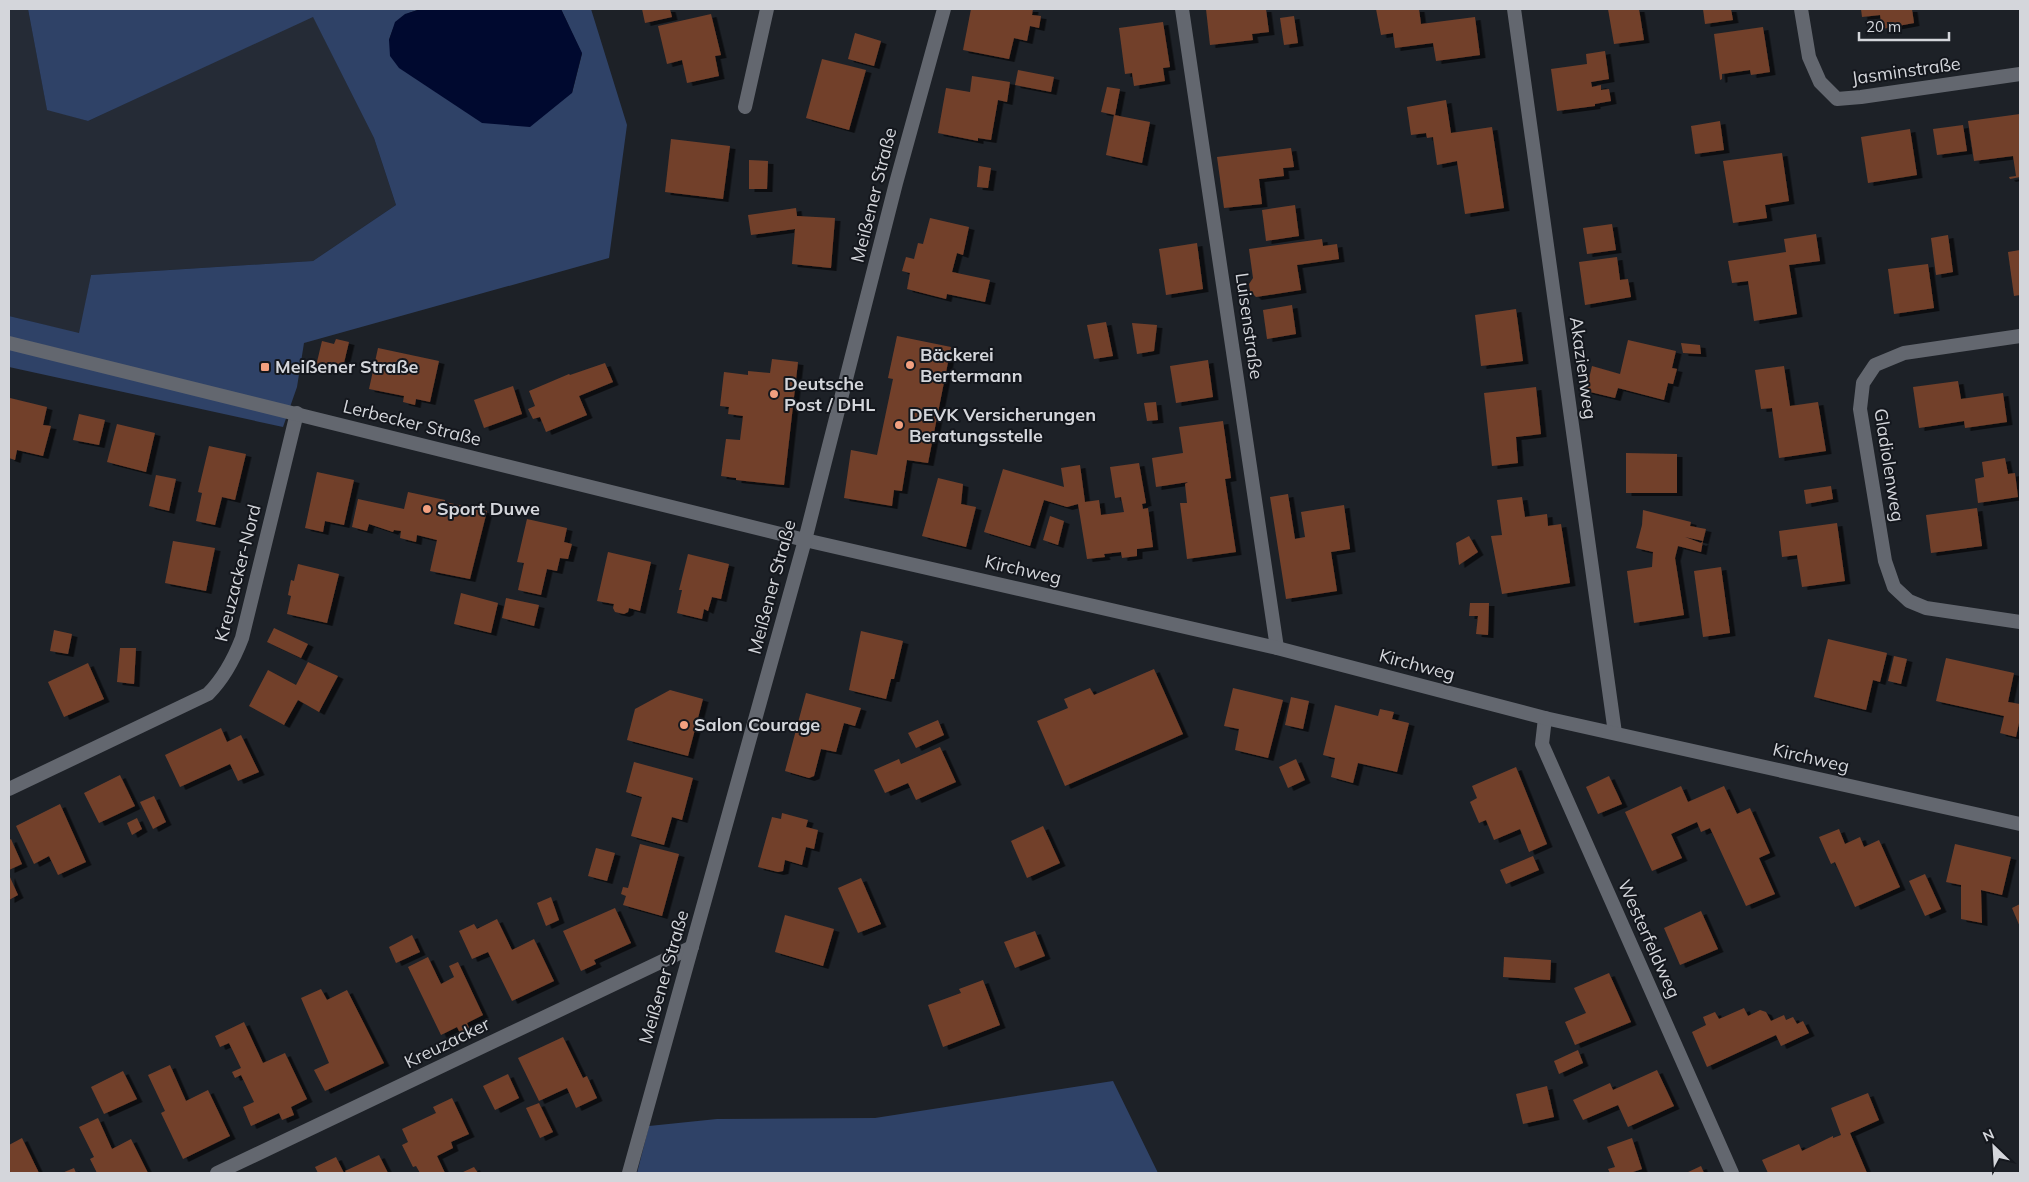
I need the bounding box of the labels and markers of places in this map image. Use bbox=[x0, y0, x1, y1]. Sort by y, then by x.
place label: Bäckerei Bertermann bbox=[920, 343, 1023, 387]
place label: Meißener Straße bbox=[275, 355, 419, 378]
marker: Bäckerei Bertermann bbox=[904, 359, 916, 371]
marker: Meißener Straße bbox=[259, 361, 271, 373]
place label: Deutsche Post / DHL bbox=[784, 372, 875, 416]
marker: Deutsche Post / DHL bbox=[768, 388, 780, 400]
place label: DEVK Versicherungen Beratungsstelle bbox=[909, 403, 1096, 447]
marker: DEVK Versicherungen Beratungsstelle bbox=[893, 419, 905, 431]
place label: Sport Duwe bbox=[437, 497, 540, 520]
marker: Sport Duwe bbox=[421, 503, 433, 515]
place label: Salon Courage bbox=[694, 713, 820, 736]
marker: Salon Courage bbox=[678, 719, 690, 731]

